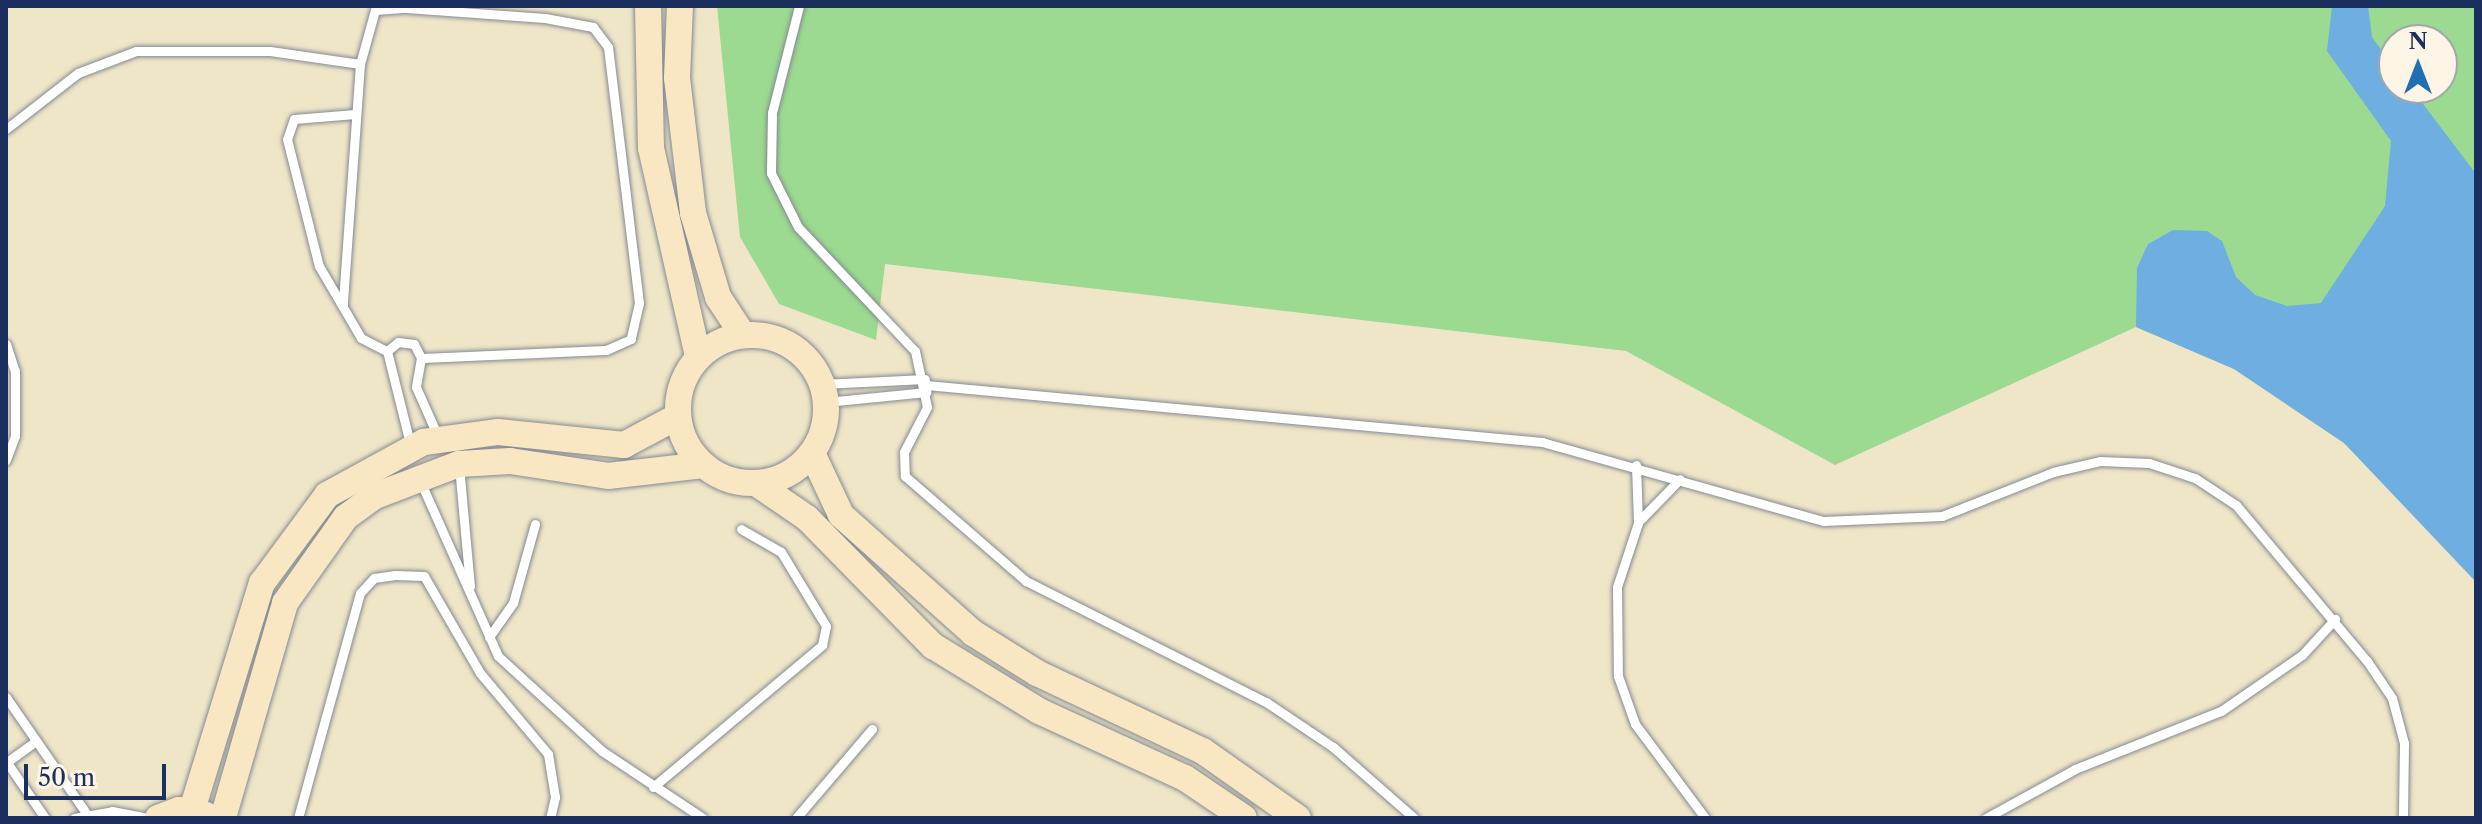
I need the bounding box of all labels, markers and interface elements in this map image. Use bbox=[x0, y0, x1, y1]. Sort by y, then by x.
north arrow bbox=[2378, 24, 2458, 104]
text: N bbox=[2408, 28, 2428, 55]
scale bar bbox=[28, 748, 170, 798]
text: 50 m bbox=[38, 763, 95, 792]

